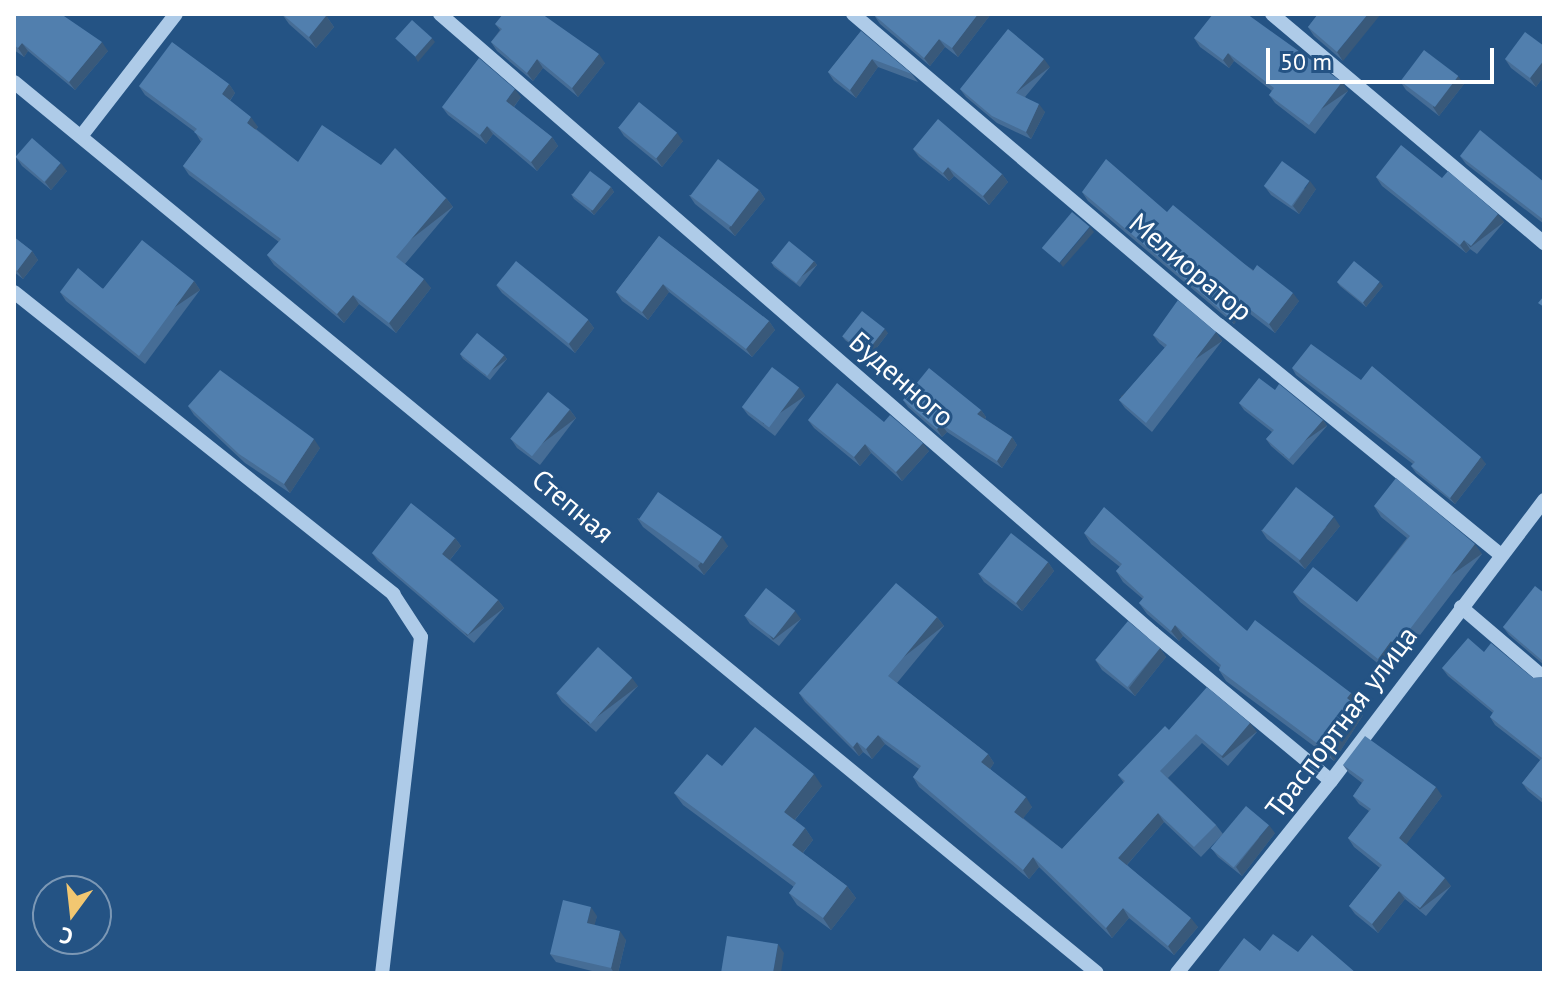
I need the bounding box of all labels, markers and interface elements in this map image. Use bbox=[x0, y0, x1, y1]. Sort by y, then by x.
scale bar bbox=[1270, 32, 1498, 82]
text: 50 m bbox=[1280, 46, 1332, 77]
street label: Мелиоратор bbox=[1123, 206, 1259, 328]
street label: Буденного bbox=[843, 324, 961, 434]
street label: Степная bbox=[525, 462, 621, 550]
street label: Траспортная улица bbox=[1258, 620, 1424, 824]
north arrow bbox=[32, 875, 112, 955]
text: С bbox=[57, 921, 76, 951]

